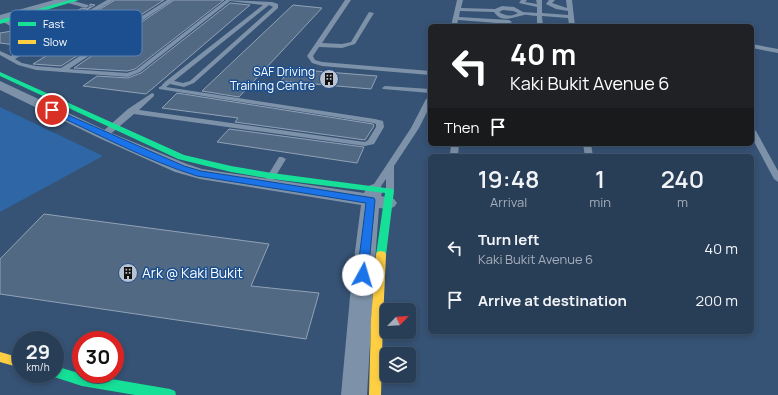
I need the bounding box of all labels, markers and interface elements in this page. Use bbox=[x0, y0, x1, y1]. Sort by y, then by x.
legend bbox=[10, 10, 142, 56]
text: Fast bbox=[43, 16, 65, 31]
text: Slow bbox=[43, 34, 68, 49]
text: 40 m bbox=[510, 35, 576, 73]
icon: left bbox=[444, 40, 496, 92]
place label: SAF Driving Training Centre bbox=[230, 63, 315, 94]
building icon: SAF Driving Training Centre bbox=[318, 68, 340, 90]
text: Kaki Bukit Avenue 6 bbox=[510, 71, 669, 95]
pin bbox=[35, 93, 69, 127]
icon: arrive bbox=[41, 99, 63, 121]
icon: arrive bbox=[487, 116, 509, 138]
text: Then bbox=[444, 117, 479, 138]
text: 19:48 bbox=[478, 162, 540, 195]
text: 1 bbox=[595, 162, 605, 195]
text: 240 bbox=[661, 162, 704, 195]
text: Arrival bbox=[490, 193, 527, 211]
text: min bbox=[589, 193, 611, 211]
text: m bbox=[677, 193, 688, 211]
text: Turn left bbox=[478, 229, 540, 250]
icon: left bbox=[444, 237, 466, 259]
text: 40 m bbox=[704, 238, 738, 259]
text: Kaki Bukit Avenue 6 bbox=[478, 250, 593, 268]
position arrow bbox=[342, 254, 384, 296]
building icon: Ark @ Kaki Bukit bbox=[117, 262, 139, 284]
place label: Ark @ Kaki Bukit bbox=[142, 263, 243, 282]
icon: arrive bbox=[444, 289, 466, 311]
text: Arrive at destination bbox=[478, 290, 627, 311]
text: 200 m bbox=[695, 290, 738, 311]
north arrow bbox=[380, 303, 416, 339]
map controls bbox=[380, 303, 416, 383]
speed limit sign: 30 bbox=[72, 331, 124, 383]
text: 29 bbox=[26, 338, 50, 365]
button: layers bbox=[380, 347, 416, 383]
text: km/h bbox=[26, 360, 50, 374]

